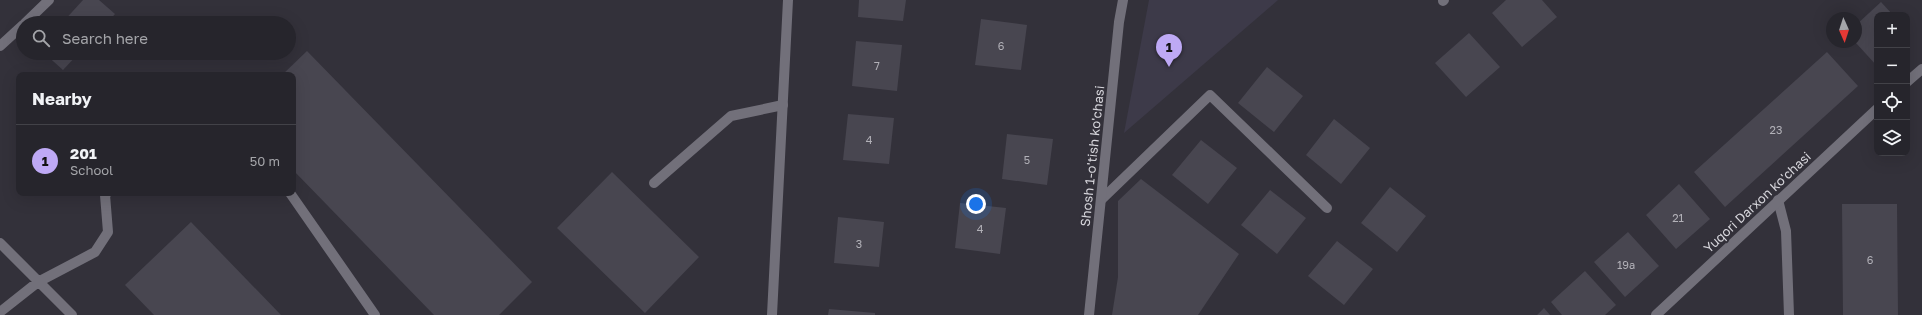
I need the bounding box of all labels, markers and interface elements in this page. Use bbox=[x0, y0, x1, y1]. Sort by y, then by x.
north arrow bbox=[1826, 12, 1862, 48]
map controls bbox=[1874, 12, 1910, 156]
button: + bbox=[1874, 12, 1910, 48]
search box bbox=[16, 16, 296, 60]
icon: search bbox=[30, 27, 52, 49]
text: Search here bbox=[62, 29, 148, 47]
pin: 1 bbox=[1156, 34, 1182, 67]
house number: 6 bbox=[998, 39, 1005, 52]
button: − bbox=[1874, 48, 1910, 84]
house number: 7 bbox=[874, 59, 880, 72]
button: locate bbox=[1874, 84, 1910, 120]
street label: Shosh 1-o'tish ko'chasi bbox=[1077, 85, 1107, 227]
text: Nearby bbox=[32, 88, 92, 109]
button: layers bbox=[1874, 120, 1910, 156]
house number: 23 bbox=[1770, 123, 1782, 136]
house number: 4 bbox=[866, 133, 873, 146]
text: 201 bbox=[70, 144, 97, 162]
street label: Yuqori Darxon ko'chasi bbox=[1700, 148, 1814, 256]
text: 1 bbox=[42, 153, 48, 169]
text: 50 m bbox=[250, 153, 280, 169]
house number: 5 bbox=[1024, 153, 1030, 166]
text: School bbox=[70, 162, 113, 178]
your location bbox=[966, 194, 986, 214]
house number: 21 bbox=[1672, 211, 1684, 224]
house number: 4 bbox=[977, 222, 984, 235]
house number: 3 bbox=[856, 237, 862, 250]
house number: 6 bbox=[1867, 253, 1874, 266]
house number: 19а bbox=[1617, 258, 1635, 271]

